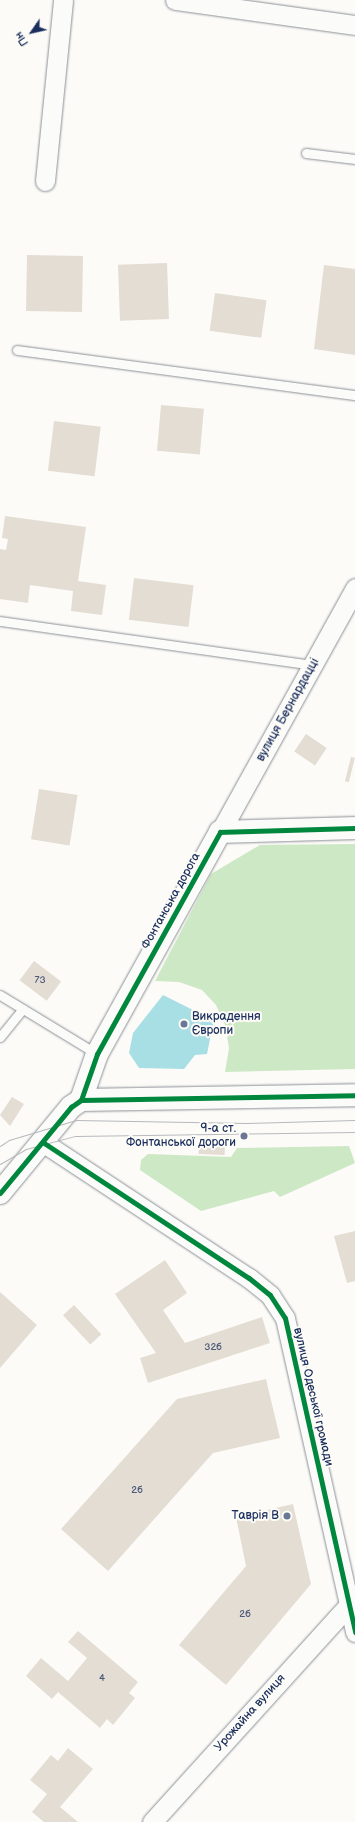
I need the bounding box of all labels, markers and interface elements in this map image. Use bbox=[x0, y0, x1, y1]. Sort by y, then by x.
north arrow bbox=[12, 12, 52, 52]
text: Пн bbox=[12, 29, 31, 49]
street label: вулиця Бернардацці bbox=[254, 656, 322, 764]
street label: Фонтанська дорога bbox=[139, 850, 203, 952]
house number: 73 bbox=[34, 975, 46, 987]
place label: Викрадення Європи bbox=[192, 1010, 261, 1038]
marker: Викрадення Європи bbox=[179, 1019, 189, 1029]
place label: 9-а ст. Фонтанської дороги bbox=[126, 1122, 236, 1150]
marker: 9-а ст. Фонтанської дороги bbox=[239, 1131, 249, 1141]
street label: вулиця Одеської громади bbox=[290, 1326, 336, 1468]
house number: 32б bbox=[204, 1342, 222, 1354]
house number: 2б bbox=[131, 1485, 143, 1497]
place label: Таврія В bbox=[231, 1509, 279, 1523]
marker: Таврія В bbox=[282, 1511, 292, 1521]
house number: 2б bbox=[239, 1609, 251, 1621]
street label: Урожайна вулиця bbox=[212, 1671, 288, 1755]
house number: 4 bbox=[99, 1673, 105, 1685]

